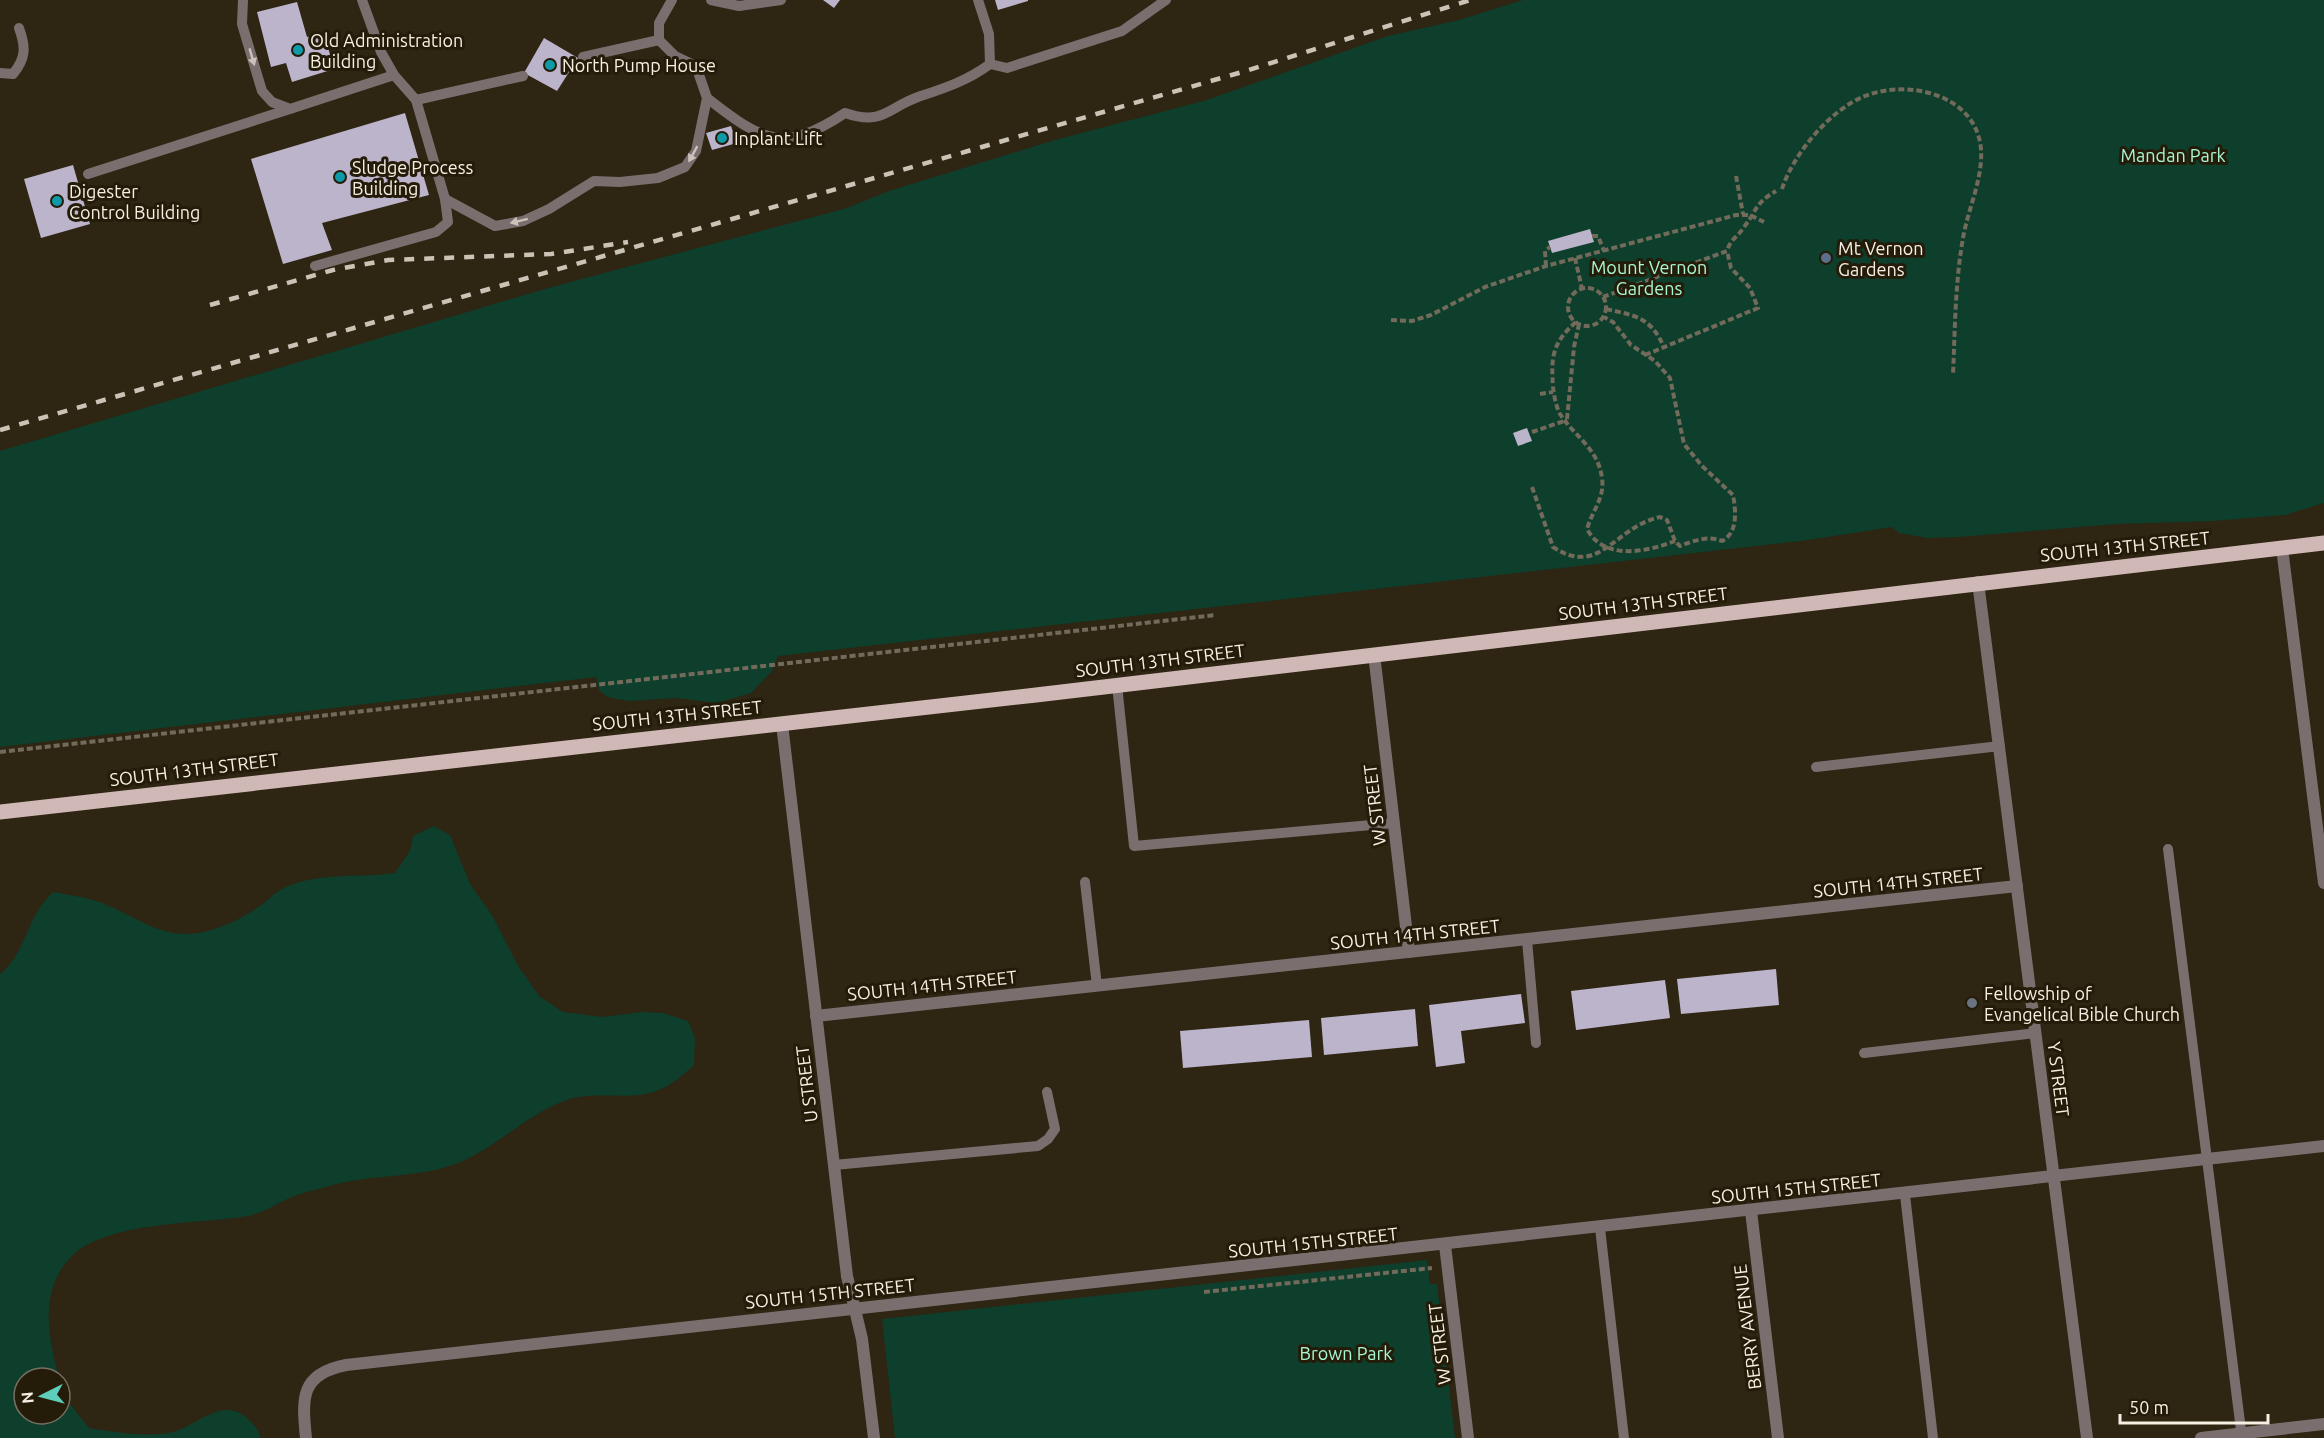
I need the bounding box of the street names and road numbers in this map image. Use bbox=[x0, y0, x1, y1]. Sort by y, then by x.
street label: SOUTH 13TH STREET bbox=[2039, 527, 2211, 565]
street label: SOUTH 13TH STREET bbox=[1557, 583, 1729, 623]
street label: SOUTH 13TH STREET bbox=[1074, 640, 1246, 680]
street label: SOUTH 13TH STREET bbox=[591, 696, 763, 734]
street label: SOUTH 13TH STREET bbox=[108, 749, 280, 789]
street label: W STREET bbox=[1359, 763, 1389, 847]
street label: SOUTH 14TH STREET bbox=[1812, 863, 1984, 901]
street label: SOUTH 14TH STREET bbox=[1329, 915, 1501, 953]
street label: SOUTH 14TH STREET bbox=[846, 966, 1018, 1004]
street label: Y STREET bbox=[2044, 1040, 2074, 1118]
street label: U STREET bbox=[791, 1044, 821, 1124]
street label: SOUTH 15TH STREET bbox=[1710, 1169, 1882, 1207]
street label: SOUTH 15TH STREET bbox=[1227, 1223, 1399, 1261]
street label: BERRY AVENUE bbox=[1729, 1263, 1765, 1391]
street label: SOUTH 15TH STREET bbox=[744, 1274, 916, 1312]
street label: W STREET bbox=[1424, 1302, 1454, 1386]

